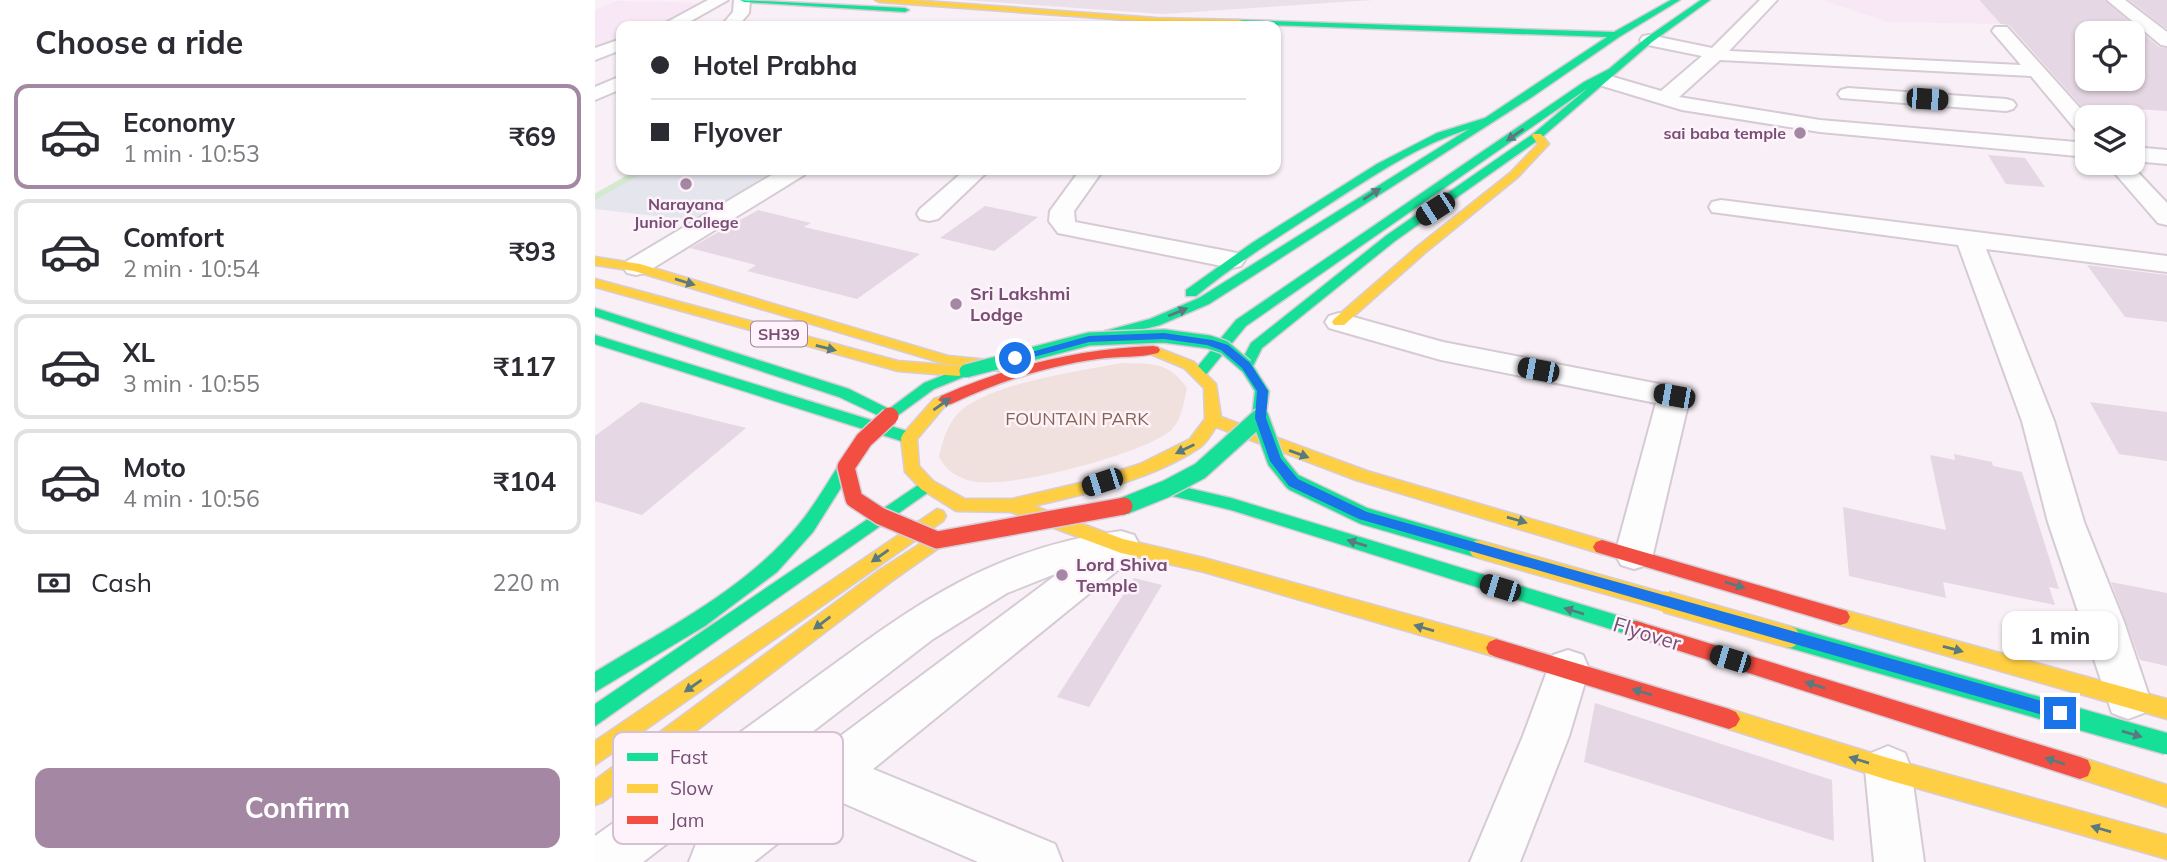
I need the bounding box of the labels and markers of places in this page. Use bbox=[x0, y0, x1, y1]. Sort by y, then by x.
place label: sai baba temple bbox=[1663, 123, 1786, 143]
marker: sai baba temple bbox=[1792, 125, 1808, 141]
marker: Narayana Junior College bbox=[678, 176, 694, 192]
place label: Narayana Junior College bbox=[633, 194, 739, 232]
place label: Sri Lakshmi Lodge bbox=[970, 282, 1070, 326]
marker: Sri Lakshmi Lodge bbox=[948, 296, 964, 312]
place label: Lord Shiva Temple bbox=[1076, 553, 1168, 597]
marker: Lord Shiva Temple bbox=[1054, 567, 1070, 583]

